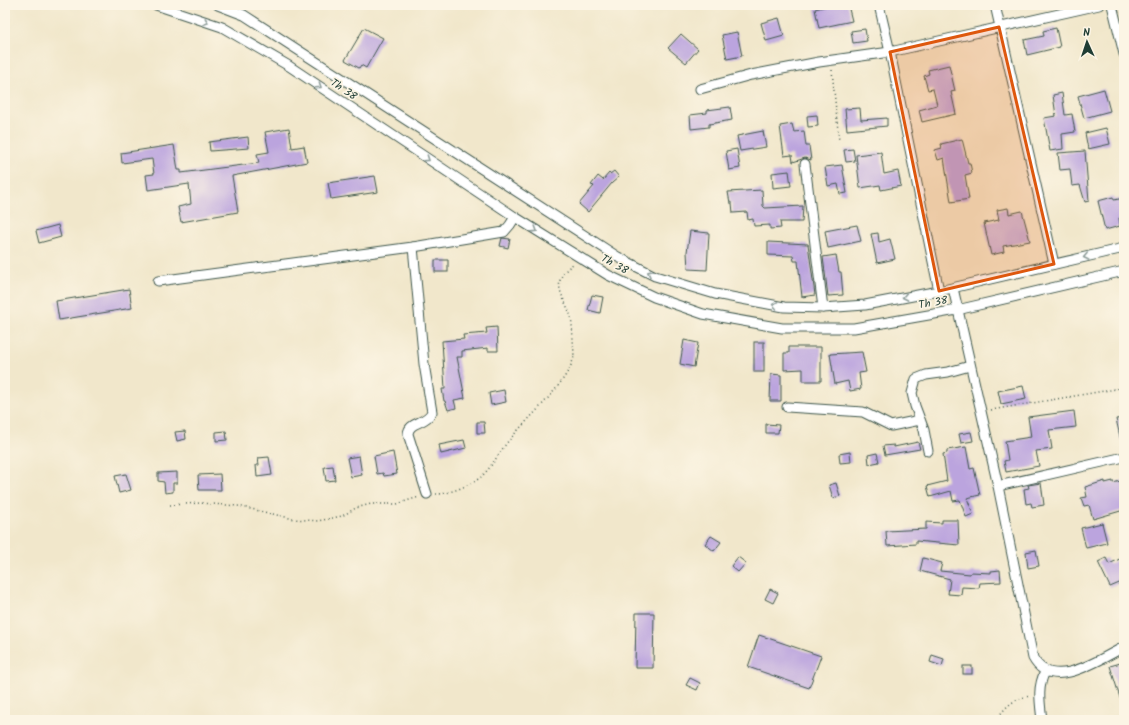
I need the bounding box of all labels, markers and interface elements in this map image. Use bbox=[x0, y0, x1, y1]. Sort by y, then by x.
one-way arrow bbox=[203, 17, 210, 26]
north arrow bbox=[1067, 22, 1107, 62]
text: N bbox=[1083, 24, 1091, 42]
street label: Th 38 bbox=[326, 74, 361, 106]
one-way arrow bbox=[314, 81, 321, 88]
one-way arrow bbox=[423, 154, 430, 161]
one-way arrow bbox=[531, 225, 538, 233]
street label: Th 38 bbox=[597, 250, 632, 280]
one-way arrow bbox=[1083, 252, 1089, 260]
one-way arrow bbox=[647, 271, 654, 278]
street label: Th 38 bbox=[917, 292, 949, 314]
one-way arrow bbox=[901, 293, 908, 301]
one-way arrow bbox=[772, 301, 779, 310]

